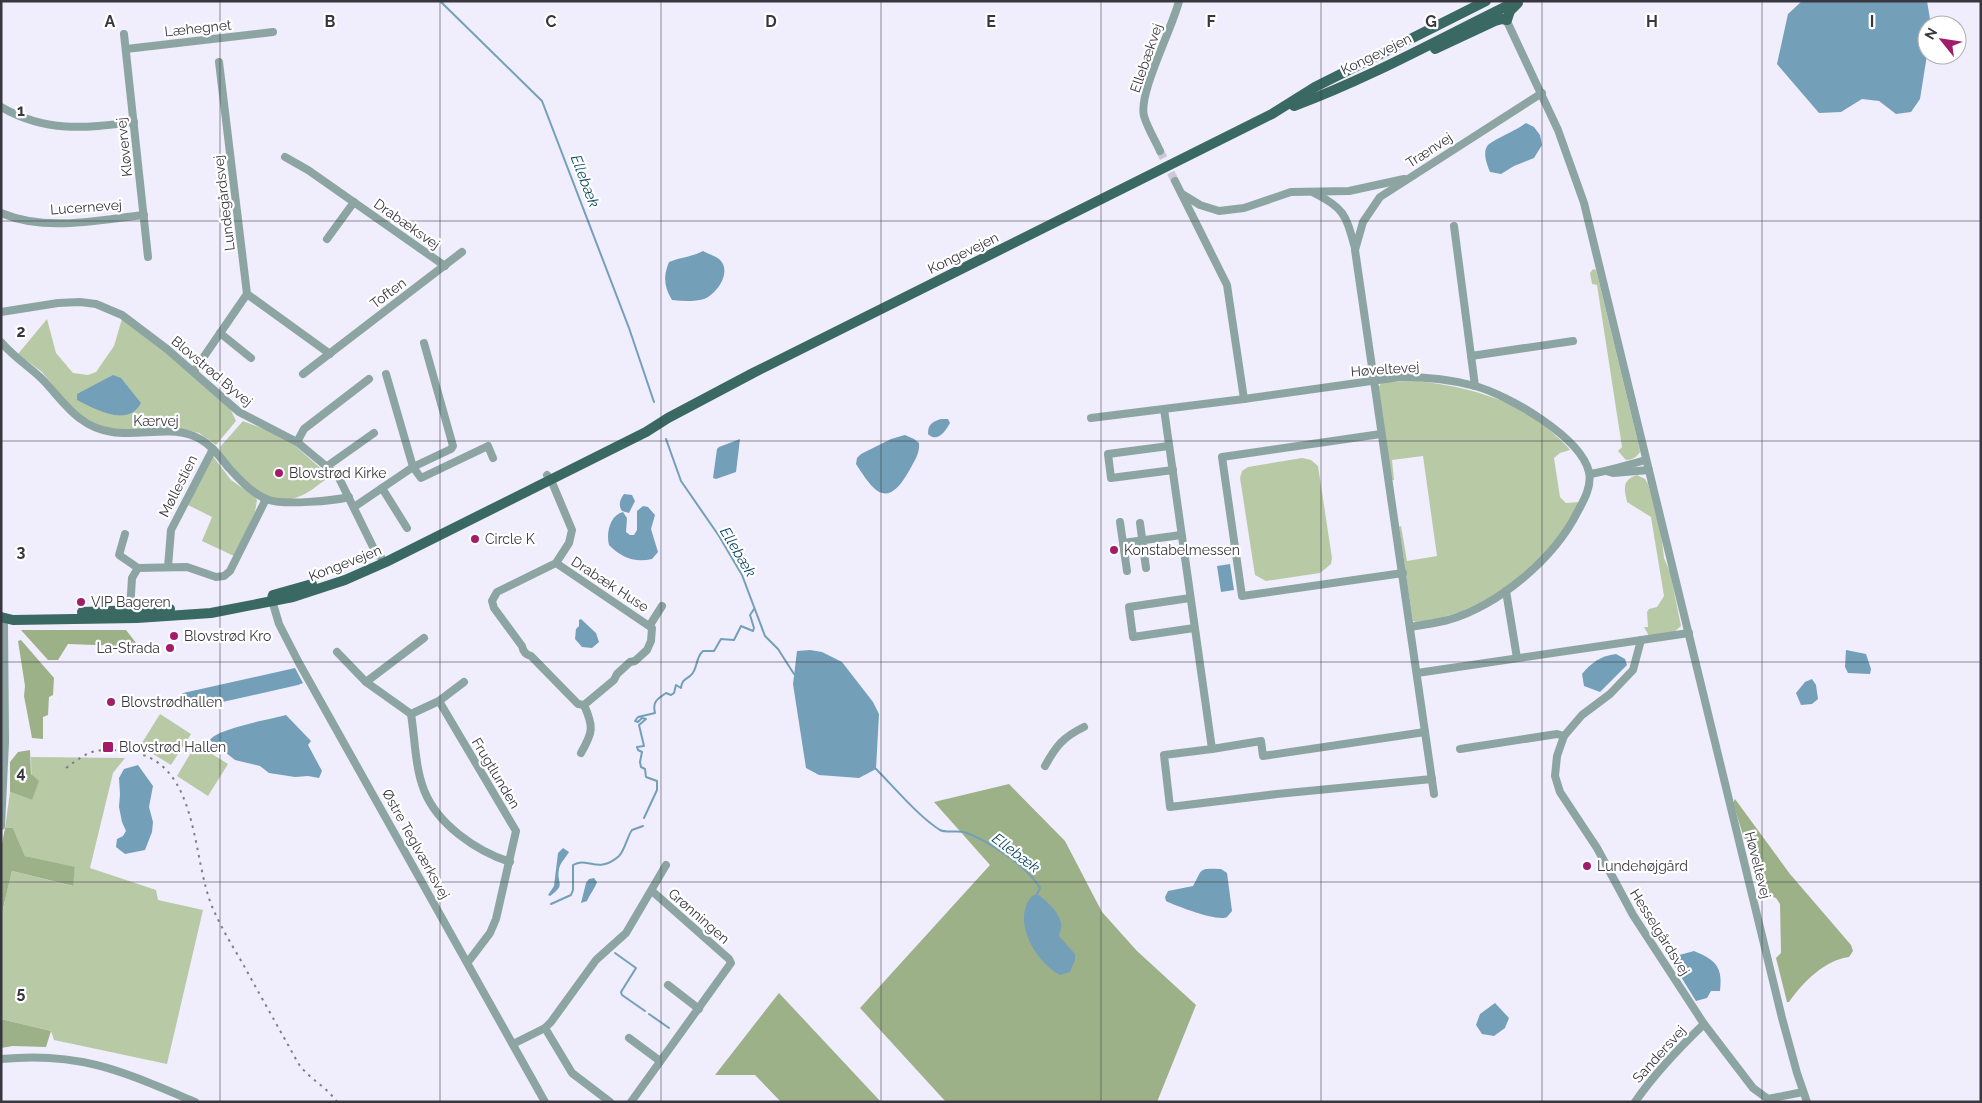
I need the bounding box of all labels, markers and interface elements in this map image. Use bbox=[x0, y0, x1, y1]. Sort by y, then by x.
text: A bbox=[105, 12, 116, 31]
text: B bbox=[325, 12, 336, 31]
text: C bbox=[546, 12, 557, 31]
text: D bbox=[765, 12, 777, 31]
text: E bbox=[986, 12, 996, 31]
text: F bbox=[1206, 12, 1216, 31]
text: G bbox=[1425, 12, 1437, 31]
text: H bbox=[1646, 12, 1658, 31]
text: I bbox=[1870, 12, 1874, 31]
north arrow bbox=[1917, 15, 1967, 65]
street label: Læhegnet bbox=[164, 16, 233, 39]
street label: Ellebækvej bbox=[1127, 21, 1165, 95]
text: N bbox=[1921, 25, 1940, 42]
street label: Kongevejen bbox=[1338, 30, 1414, 78]
text: 1 bbox=[17, 101, 25, 120]
street label: Kløvervej bbox=[113, 116, 135, 178]
street label: Trænvej bbox=[1403, 129, 1455, 171]
water label: Ellebæk bbox=[567, 152, 603, 210]
street label: Lundegårdsvej bbox=[210, 154, 238, 252]
street label: Drabæksvej bbox=[371, 195, 443, 253]
street label: Lucernevej bbox=[50, 197, 122, 217]
street label: Kongevejen bbox=[925, 229, 1001, 277]
street label: Toften bbox=[367, 274, 409, 312]
text: 2 bbox=[16, 322, 26, 341]
street label: Blovstrød Byvej bbox=[168, 333, 256, 409]
street label: Høveltevej bbox=[1350, 359, 1420, 379]
street label: Kærvej bbox=[133, 413, 179, 429]
street label: Møllestien bbox=[156, 452, 200, 520]
place label: Blovstrød Kirke bbox=[289, 465, 386, 481]
marker: Blovstrød Kirke bbox=[273, 467, 285, 479]
water label: Ellebæk bbox=[716, 524, 760, 580]
place label: Circle K bbox=[485, 531, 535, 547]
marker: Circle K bbox=[469, 533, 481, 545]
text: 3 bbox=[17, 542, 26, 561]
street label: Kongevejen bbox=[306, 542, 384, 584]
place label: Konstabelmessen bbox=[1124, 542, 1240, 558]
marker: Konstabelmessen bbox=[1108, 544, 1120, 556]
street label: Drabæk Huse bbox=[568, 553, 652, 615]
place label: VIP Bageren bbox=[91, 594, 171, 610]
marker: VIP Bageren bbox=[75, 596, 87, 608]
place label: Blovstrød Kro bbox=[184, 628, 271, 644]
marker: Blovstrød Kro bbox=[168, 630, 180, 642]
place label: La-Strada bbox=[96, 640, 160, 656]
marker: La-Strada bbox=[164, 642, 176, 654]
place label: Blovstrødhallen bbox=[121, 694, 222, 710]
marker: Blovstrødhallen bbox=[105, 696, 117, 708]
street label: Frugtlunden bbox=[469, 735, 523, 811]
place label: Blovstrød Hallen bbox=[119, 739, 226, 755]
marker: Blovstrød Hallen bbox=[101, 740, 115, 754]
text: 4 bbox=[16, 763, 26, 782]
street label: Østre Teglværksvej bbox=[379, 786, 453, 902]
water label: Ellebæk bbox=[989, 829, 1043, 877]
street label: Høveltevej bbox=[1742, 830, 1774, 900]
place label: Lundehøjgård bbox=[1597, 858, 1688, 874]
marker: Lundehøjgård bbox=[1581, 860, 1593, 872]
street label: Grønningen bbox=[665, 885, 733, 947]
street label: Hesselgårdsvej bbox=[1627, 886, 1693, 978]
text: 5 bbox=[17, 983, 26, 1002]
street label: Sandersvej bbox=[1629, 1022, 1689, 1086]

